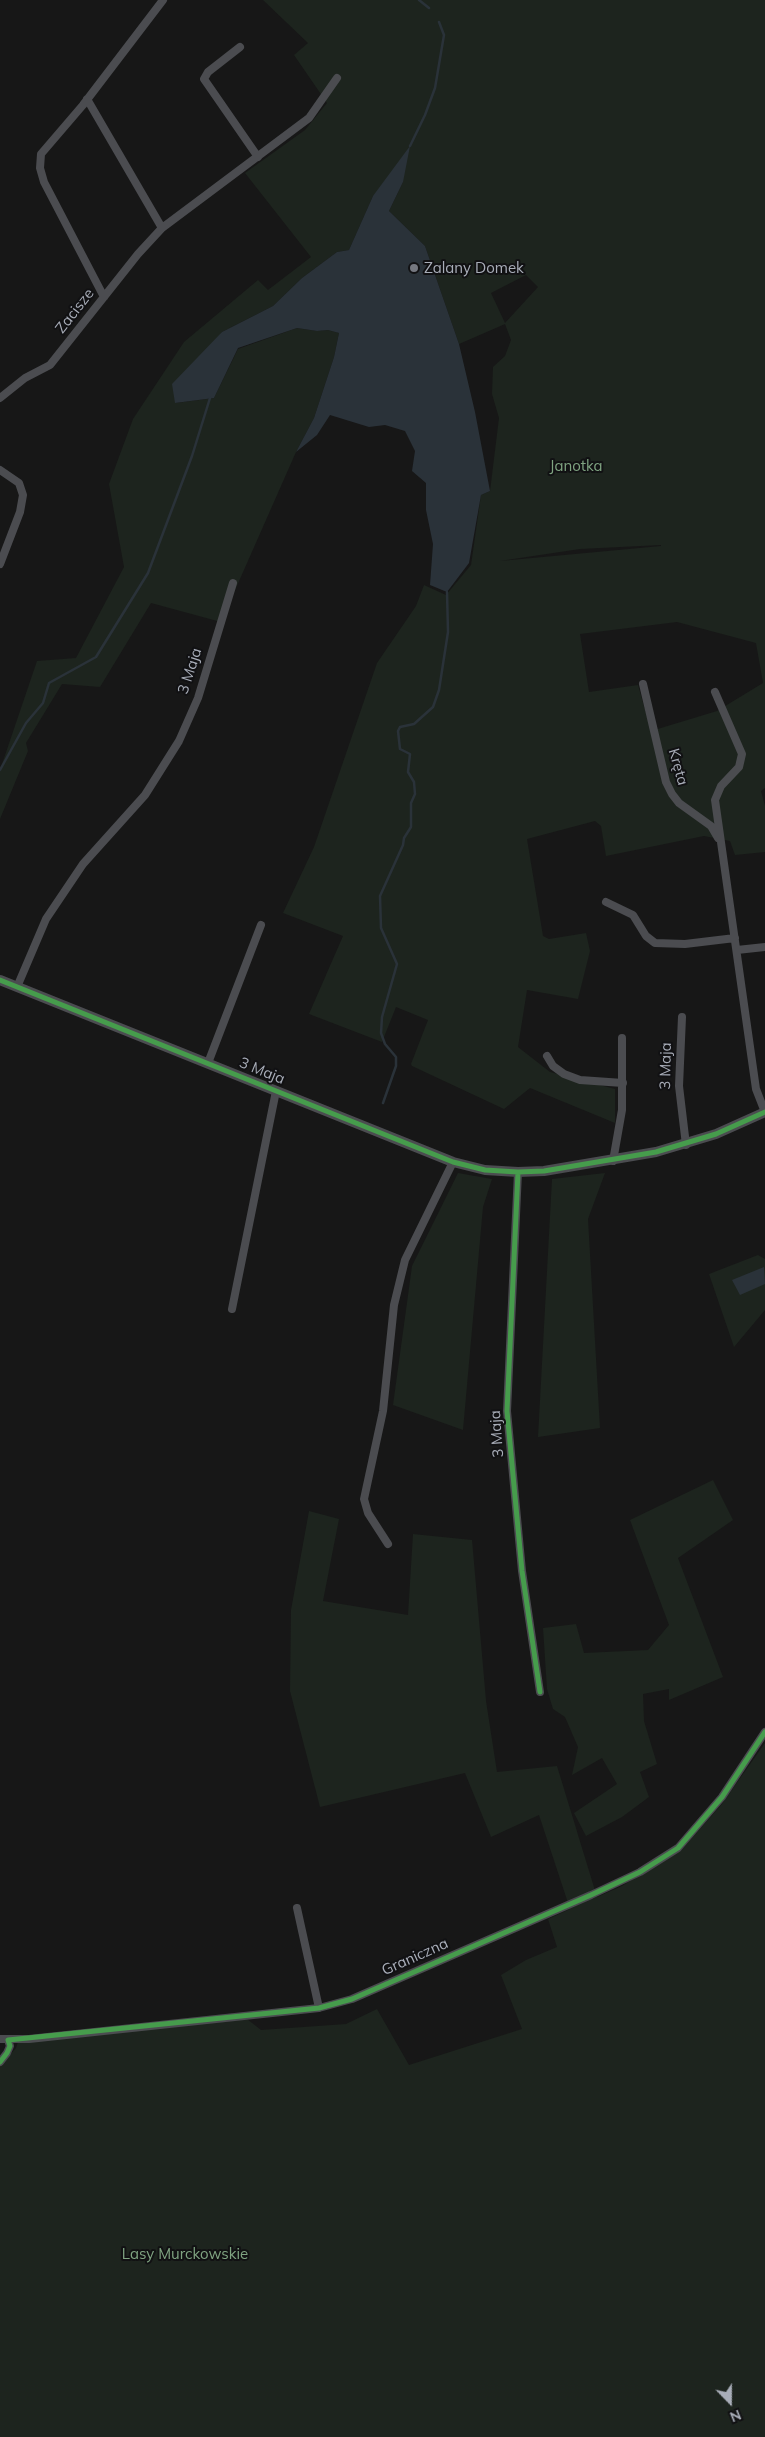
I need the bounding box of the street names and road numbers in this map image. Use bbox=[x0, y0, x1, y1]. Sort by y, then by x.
street label: Zacisze bbox=[52, 285, 98, 337]
street label: 3 Maja bbox=[174, 646, 206, 696]
street label: Kręta bbox=[664, 747, 692, 787]
street label: 3 Maja bbox=[657, 1042, 675, 1090]
street label: 3 Maja bbox=[237, 1054, 287, 1088]
street label: 3 Maja bbox=[486, 1410, 508, 1458]
street label: Graniczna bbox=[379, 1934, 451, 1980]

